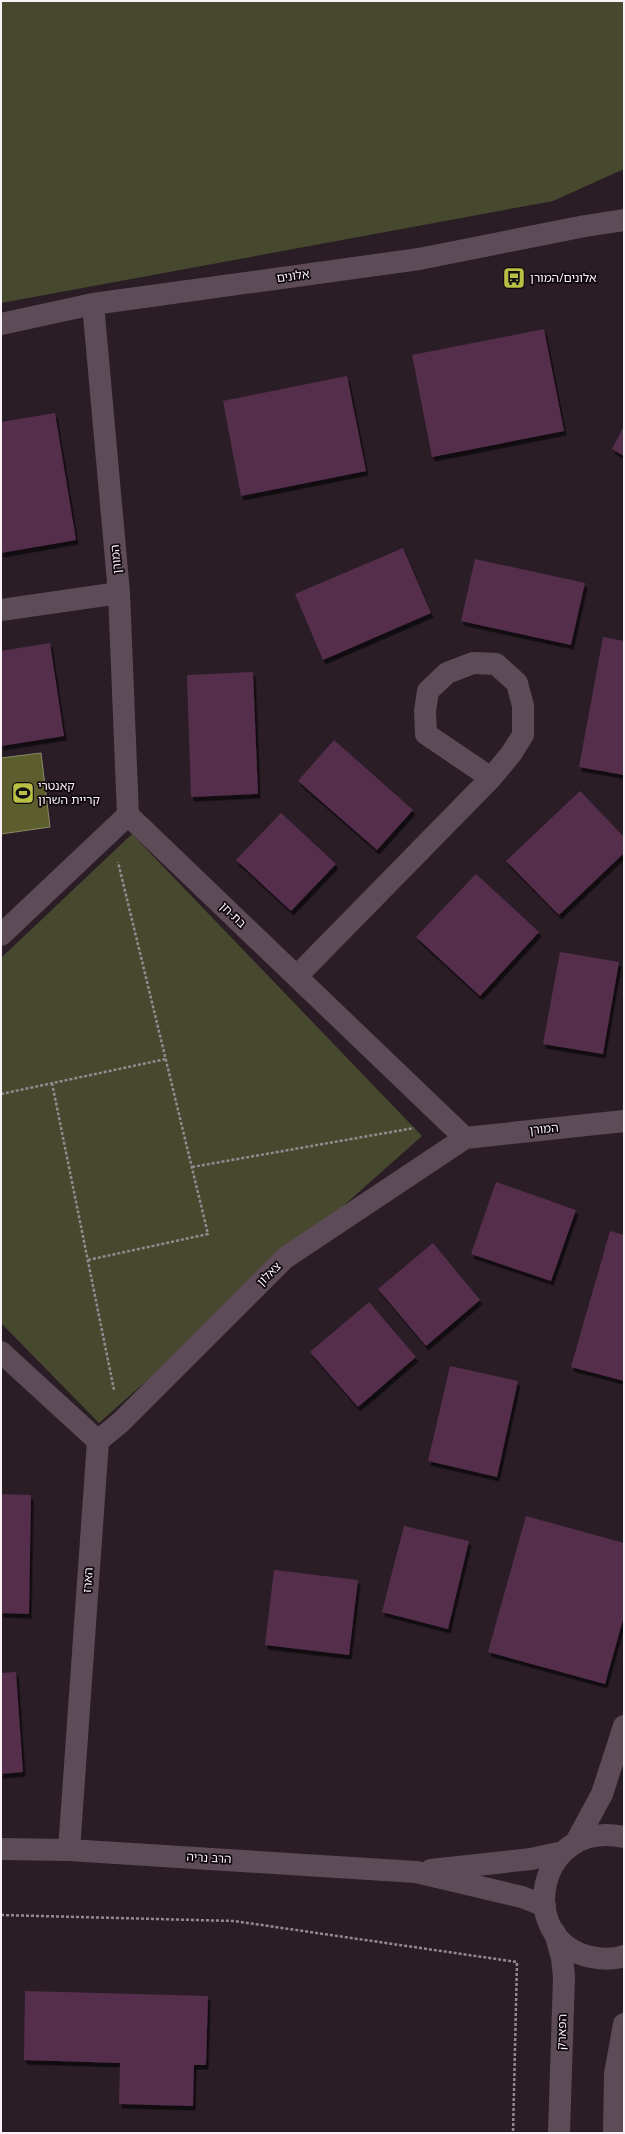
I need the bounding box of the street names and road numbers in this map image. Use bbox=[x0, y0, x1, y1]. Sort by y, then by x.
street label: אלונים bbox=[275, 265, 311, 286]
street label: המורן bbox=[106, 544, 125, 574]
street label: בת-חן bbox=[216, 898, 250, 932]
street label: המורן bbox=[529, 1119, 559, 1138]
street label: צאלון bbox=[253, 1258, 285, 1290]
street label: הארז bbox=[78, 1567, 97, 1593]
street label: הרב נריה bbox=[186, 1848, 232, 1867]
street label: הפארק bbox=[552, 2014, 571, 2050]

